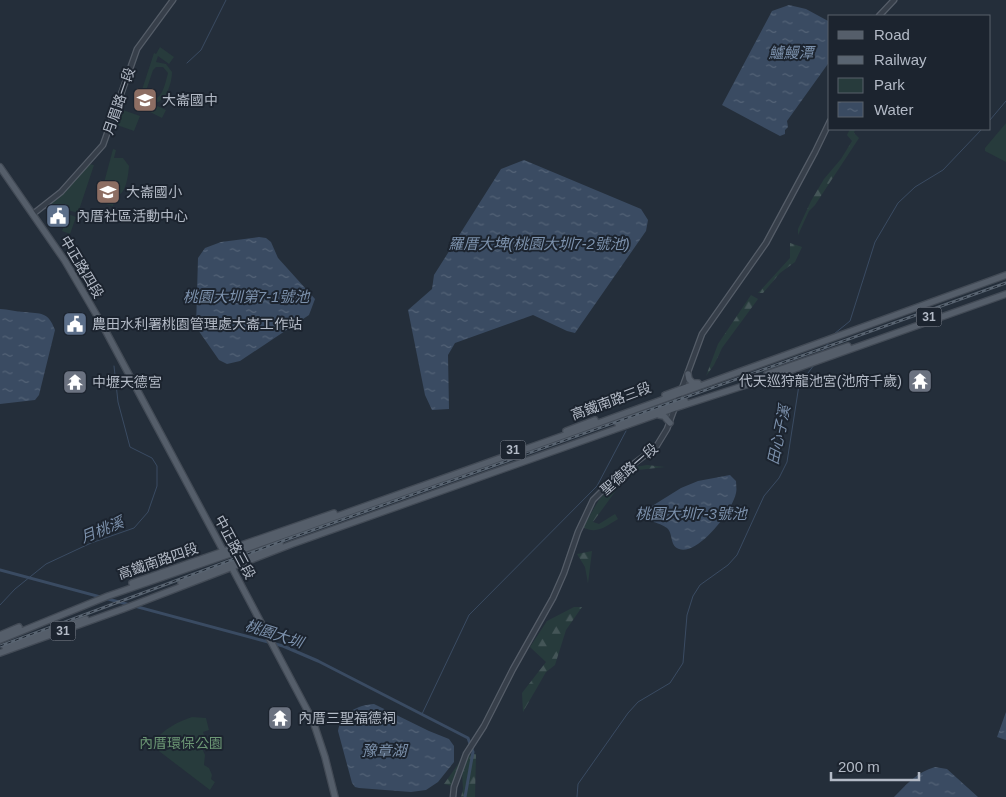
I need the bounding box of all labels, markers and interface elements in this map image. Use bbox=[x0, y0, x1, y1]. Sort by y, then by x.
legend bbox=[828, 15, 991, 130]
text: Road bbox=[874, 26, 910, 43]
water label: 鱸鰻潭 bbox=[768, 44, 816, 61]
text: Railway bbox=[874, 51, 927, 68]
street label: 月眉路一段 bbox=[100, 65, 138, 137]
text: Park bbox=[874, 76, 905, 93]
school or university icon: 大崙國中 bbox=[132, 87, 158, 113]
place label: 大崙國中 bbox=[162, 92, 218, 108]
text: Water bbox=[874, 101, 913, 118]
school or university icon: 大崙國小 bbox=[95, 179, 121, 205]
place label: 大崙國小 bbox=[126, 184, 182, 200]
public building icon: 內厝社區活動中心 bbox=[45, 203, 71, 229]
place label: 內厝社區活動中心 bbox=[76, 208, 188, 224]
street label: 中正路四段 bbox=[57, 233, 107, 301]
water label: 羅厝大埤(桃園大圳7-2號池) bbox=[448, 235, 630, 252]
water label: 桃園大圳第7-1號池 bbox=[183, 288, 311, 305]
road number: 31 bbox=[916, 308, 942, 326]
public building icon: 農田水利署桃園管理處大崙工作站 bbox=[62, 311, 88, 337]
place label: 農田水利署桃園管理處大崙工作站 bbox=[92, 316, 302, 332]
temple icon: 代天巡狩龍池宮(池府千歲) bbox=[907, 368, 933, 394]
temple icon: 中壢天德宮 bbox=[62, 369, 88, 395]
place label: 代天巡狩龍池宮(池府千歲) bbox=[739, 373, 902, 389]
place label: 中壢天德宮 bbox=[92, 374, 162, 390]
street label: 高鐵南路三段 bbox=[569, 379, 653, 423]
water label: 田心子溪 bbox=[764, 402, 793, 466]
road number: 31 bbox=[500, 440, 526, 460]
street label: 聖德路一段 bbox=[597, 440, 661, 498]
water label: 桃園大圳7-3號池 bbox=[635, 505, 749, 522]
water label: 月桃溪 bbox=[78, 512, 128, 546]
street label: 中正路三段 bbox=[212, 512, 258, 582]
street label: 高鐵南路四段 bbox=[116, 540, 200, 582]
water label: 桃園大圳 bbox=[243, 616, 307, 651]
road number: 31 bbox=[50, 622, 76, 640]
temple icon: 內厝三聖福德祠 bbox=[267, 705, 293, 731]
place label: 內厝三聖福德祠 bbox=[298, 710, 396, 726]
park label: 內厝環保公園 bbox=[139, 735, 223, 751]
water label: 豫章湖 bbox=[361, 742, 408, 759]
scale bar bbox=[831, 750, 918, 782]
text: 200 m bbox=[838, 758, 880, 775]

